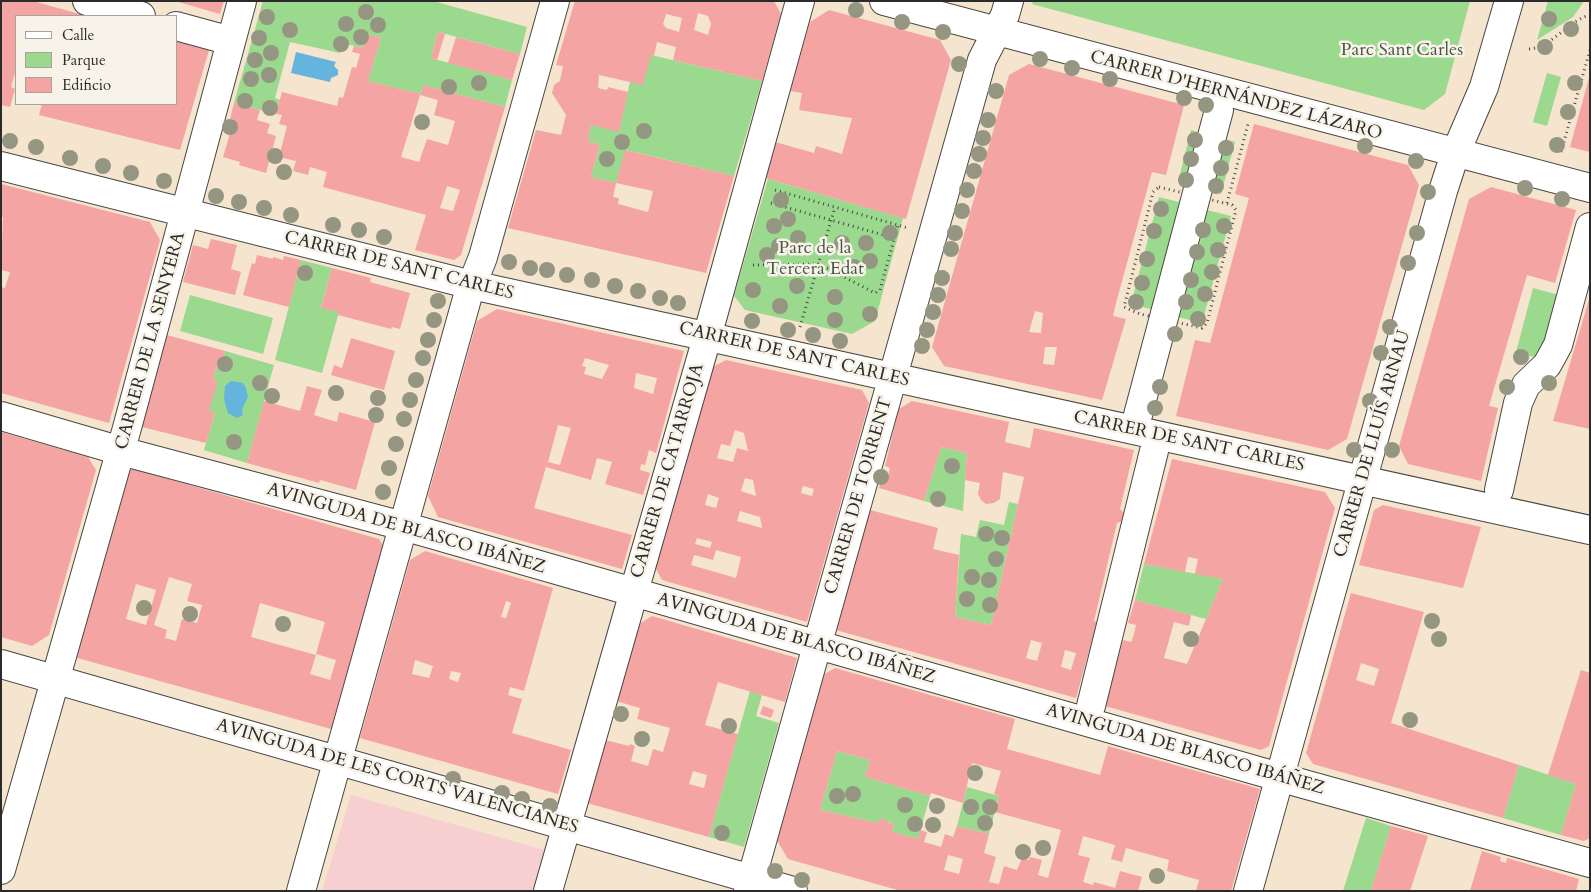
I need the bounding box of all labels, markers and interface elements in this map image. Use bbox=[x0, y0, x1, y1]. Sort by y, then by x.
legend bbox=[15, 15, 178, 105]
text: Calle bbox=[62, 25, 94, 45]
park label: Parc Sant Carles bbox=[1341, 40, 1463, 62]
street label: CARRER D'HERNÁNDEZ LÁZARO bbox=[1088, 47, 1384, 145]
text: Parque bbox=[62, 50, 106, 70]
text: Edificio bbox=[62, 75, 111, 95]
street label: CARRER DE SANT CARLES bbox=[282, 227, 516, 305]
street label: CARRER DE LA SENYERA bbox=[112, 230, 190, 452]
park label: Parc de la Tercera Edat bbox=[766, 238, 864, 280]
street label: CARRER DE SANT CARLES bbox=[677, 318, 911, 392]
street label: CARRER DE LLUÍS ARNAU bbox=[1330, 328, 1416, 560]
street label: CARRER DE CATARROJA bbox=[627, 361, 709, 581]
street label: CARRER DE TORRENT bbox=[821, 395, 897, 597]
street label: CARRER DE SANT CARLES bbox=[1071, 407, 1307, 477]
street label: AVINGUDA DE BLASCO IBÁÑEZ bbox=[264, 479, 548, 579]
street label: AVINGUDA DE BLASCO IBÁÑEZ bbox=[654, 589, 938, 689]
street label: AVINGUDA DE BLASCO IBÁÑEZ bbox=[1043, 700, 1327, 800]
street label: AVINGUDA DE LES CORTS VALENCIANES bbox=[214, 715, 580, 839]

